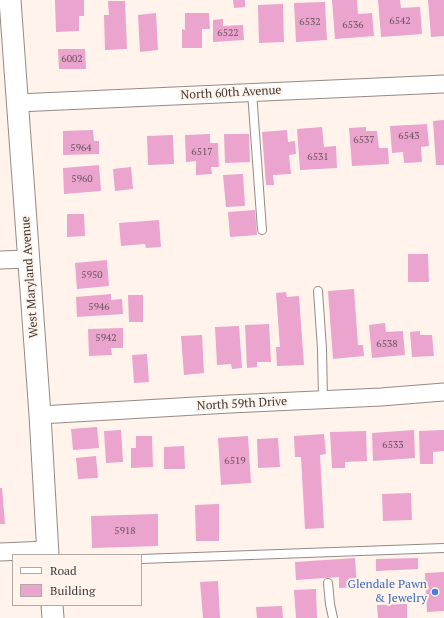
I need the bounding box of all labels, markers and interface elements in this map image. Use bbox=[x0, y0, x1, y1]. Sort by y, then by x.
house number: 6542 bbox=[389, 15, 411, 27]
house number: 6532 bbox=[299, 16, 321, 28]
house number: 6536 bbox=[342, 19, 364, 31]
house number: 6522 bbox=[217, 27, 239, 39]
house number: 6002 bbox=[61, 53, 83, 65]
street label: North 60th Avenue bbox=[180, 83, 282, 103]
house number: 6543 bbox=[398, 130, 420, 142]
house number: 6537 bbox=[353, 134, 375, 146]
house number: 5964 bbox=[70, 142, 92, 154]
house number: 6517 bbox=[191, 146, 213, 158]
house number: 6531 bbox=[307, 151, 329, 163]
house number: 5960 bbox=[71, 173, 93, 185]
street label: West Maryland Avenue bbox=[19, 216, 41, 338]
house number: 5950 bbox=[81, 269, 103, 281]
house number: 5946 bbox=[88, 301, 110, 313]
house number: 5942 bbox=[95, 332, 117, 344]
house number: 6538 bbox=[376, 338, 398, 350]
street label: North 59th Drive bbox=[197, 394, 287, 414]
house number: 6533 bbox=[382, 439, 404, 451]
house number: 6519 bbox=[224, 455, 246, 467]
house number: 5918 bbox=[114, 525, 136, 537]
legend bbox=[12, 554, 142, 606]
text: Road bbox=[50, 563, 77, 578]
place label: Glendale Pawn & Jewelry bbox=[348, 578, 427, 606]
text: Building bbox=[50, 583, 95, 598]
marker: Glendale Pawn & Jewelry bbox=[430, 587, 440, 597]

